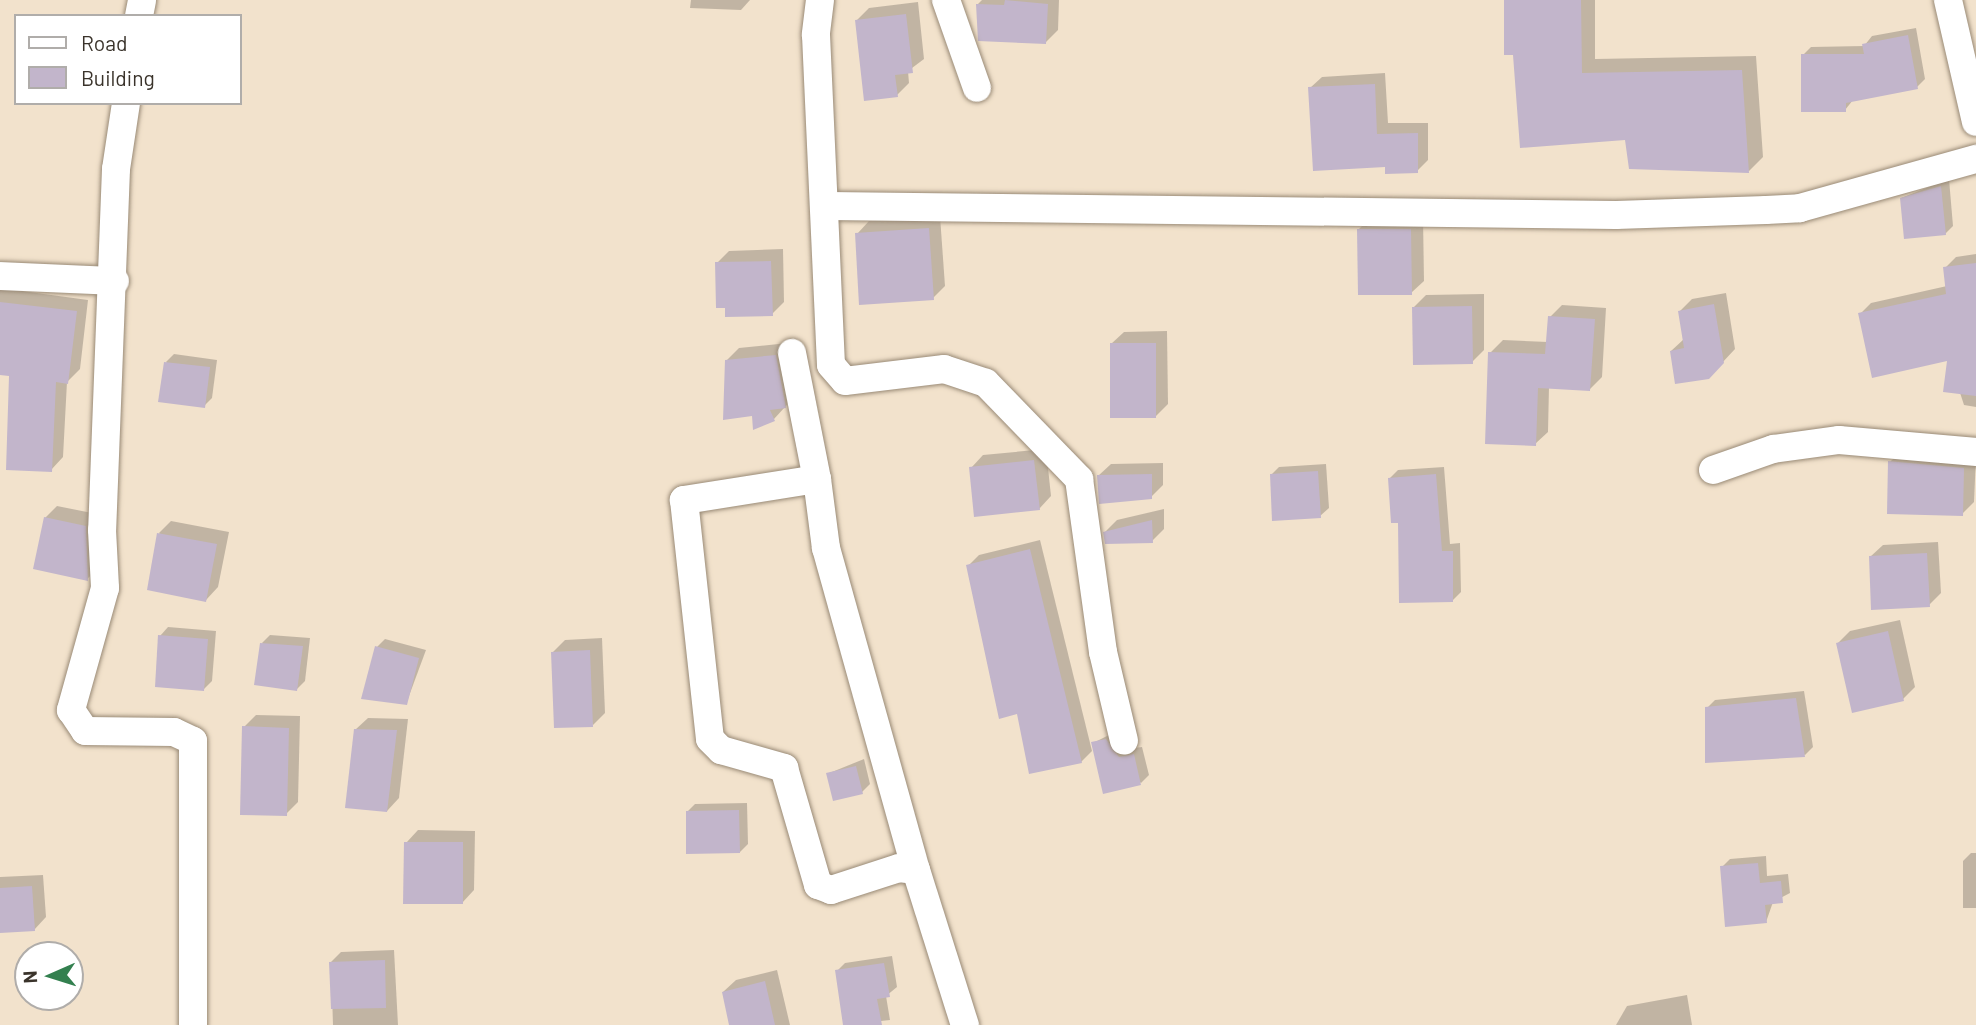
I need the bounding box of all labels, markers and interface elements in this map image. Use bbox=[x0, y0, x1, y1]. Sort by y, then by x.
legend bbox=[14, 14, 242, 105]
text: Road bbox=[81, 30, 127, 55]
text: Building bbox=[81, 65, 155, 90]
north arrow bbox=[14, 941, 84, 1011]
text: N bbox=[18, 970, 41, 984]

